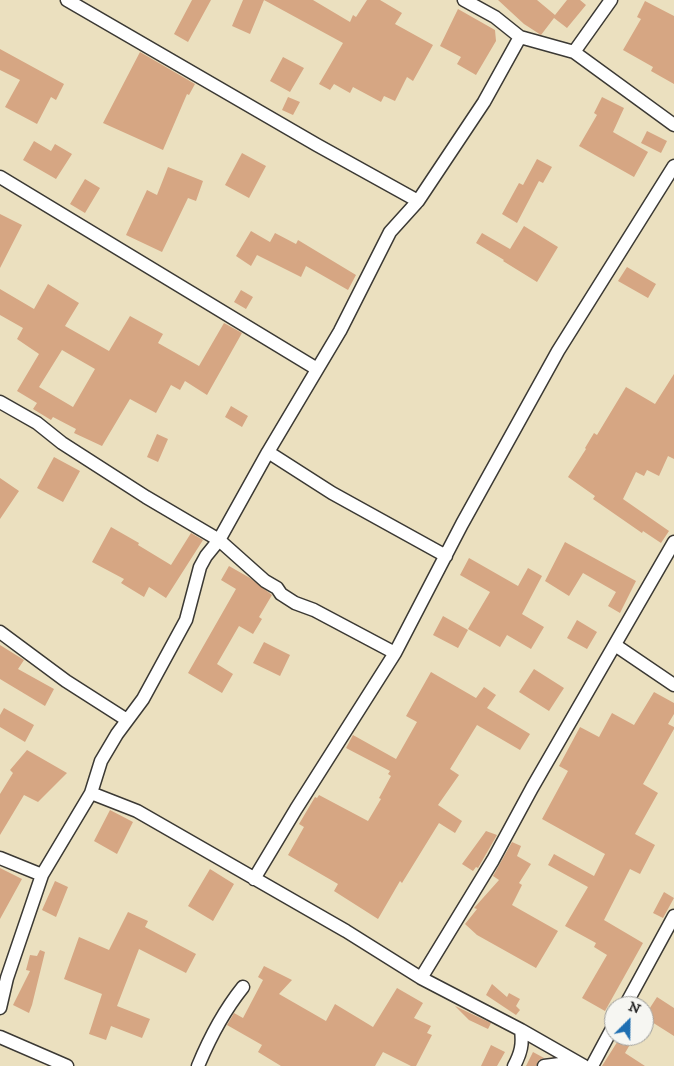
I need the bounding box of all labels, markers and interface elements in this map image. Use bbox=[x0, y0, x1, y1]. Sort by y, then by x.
north arrow bbox=[604, 996, 654, 1046]
text: N bbox=[626, 998, 643, 1019]

